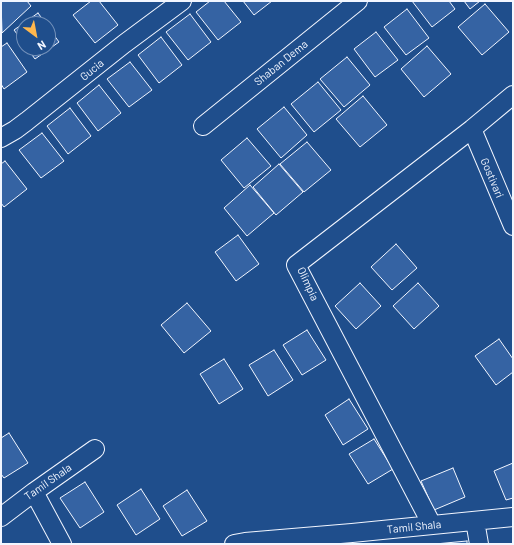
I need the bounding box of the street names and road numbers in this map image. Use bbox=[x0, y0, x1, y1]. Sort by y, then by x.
street label: Shaban Dema bbox=[252, 37, 310, 89]
street label: Gucia bbox=[77, 56, 107, 84]
street label: Gostivari bbox=[478, 156, 506, 200]
street label: Olimpia bbox=[294, 265, 322, 303]
street label: Tamil Shala bbox=[22, 461, 74, 503]
street label: Tamil Shala bbox=[386, 518, 442, 536]

